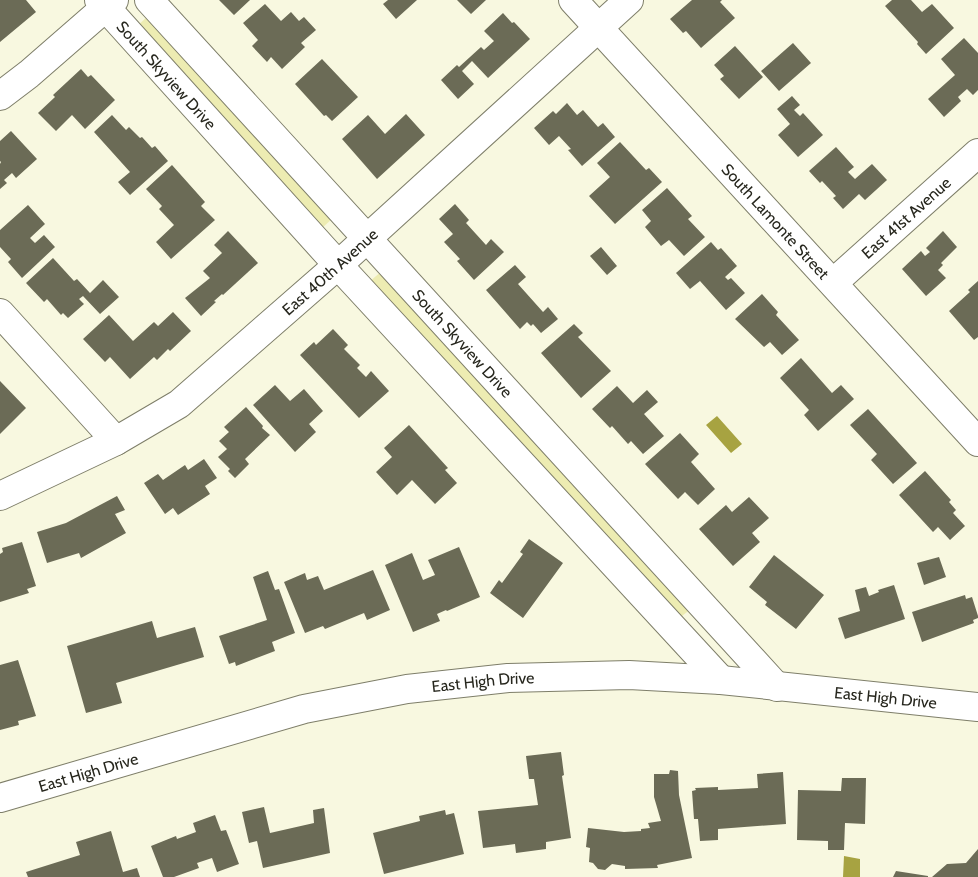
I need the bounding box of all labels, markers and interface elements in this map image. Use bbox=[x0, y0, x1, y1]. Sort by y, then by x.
street label: South Skyview Drive bbox=[113, 17, 220, 133]
street label: South Lamonte Street bbox=[718, 160, 833, 284]
street label: East 41st Avenue bbox=[858, 173, 955, 263]
street label: East 40th Avenue bbox=[278, 225, 382, 319]
street label: South Skyview Drive bbox=[408, 286, 516, 401]
street label: East High Drive bbox=[431, 668, 534, 696]
street label: East High Drive bbox=[833, 683, 938, 713]
street label: East High Drive bbox=[36, 749, 141, 796]

